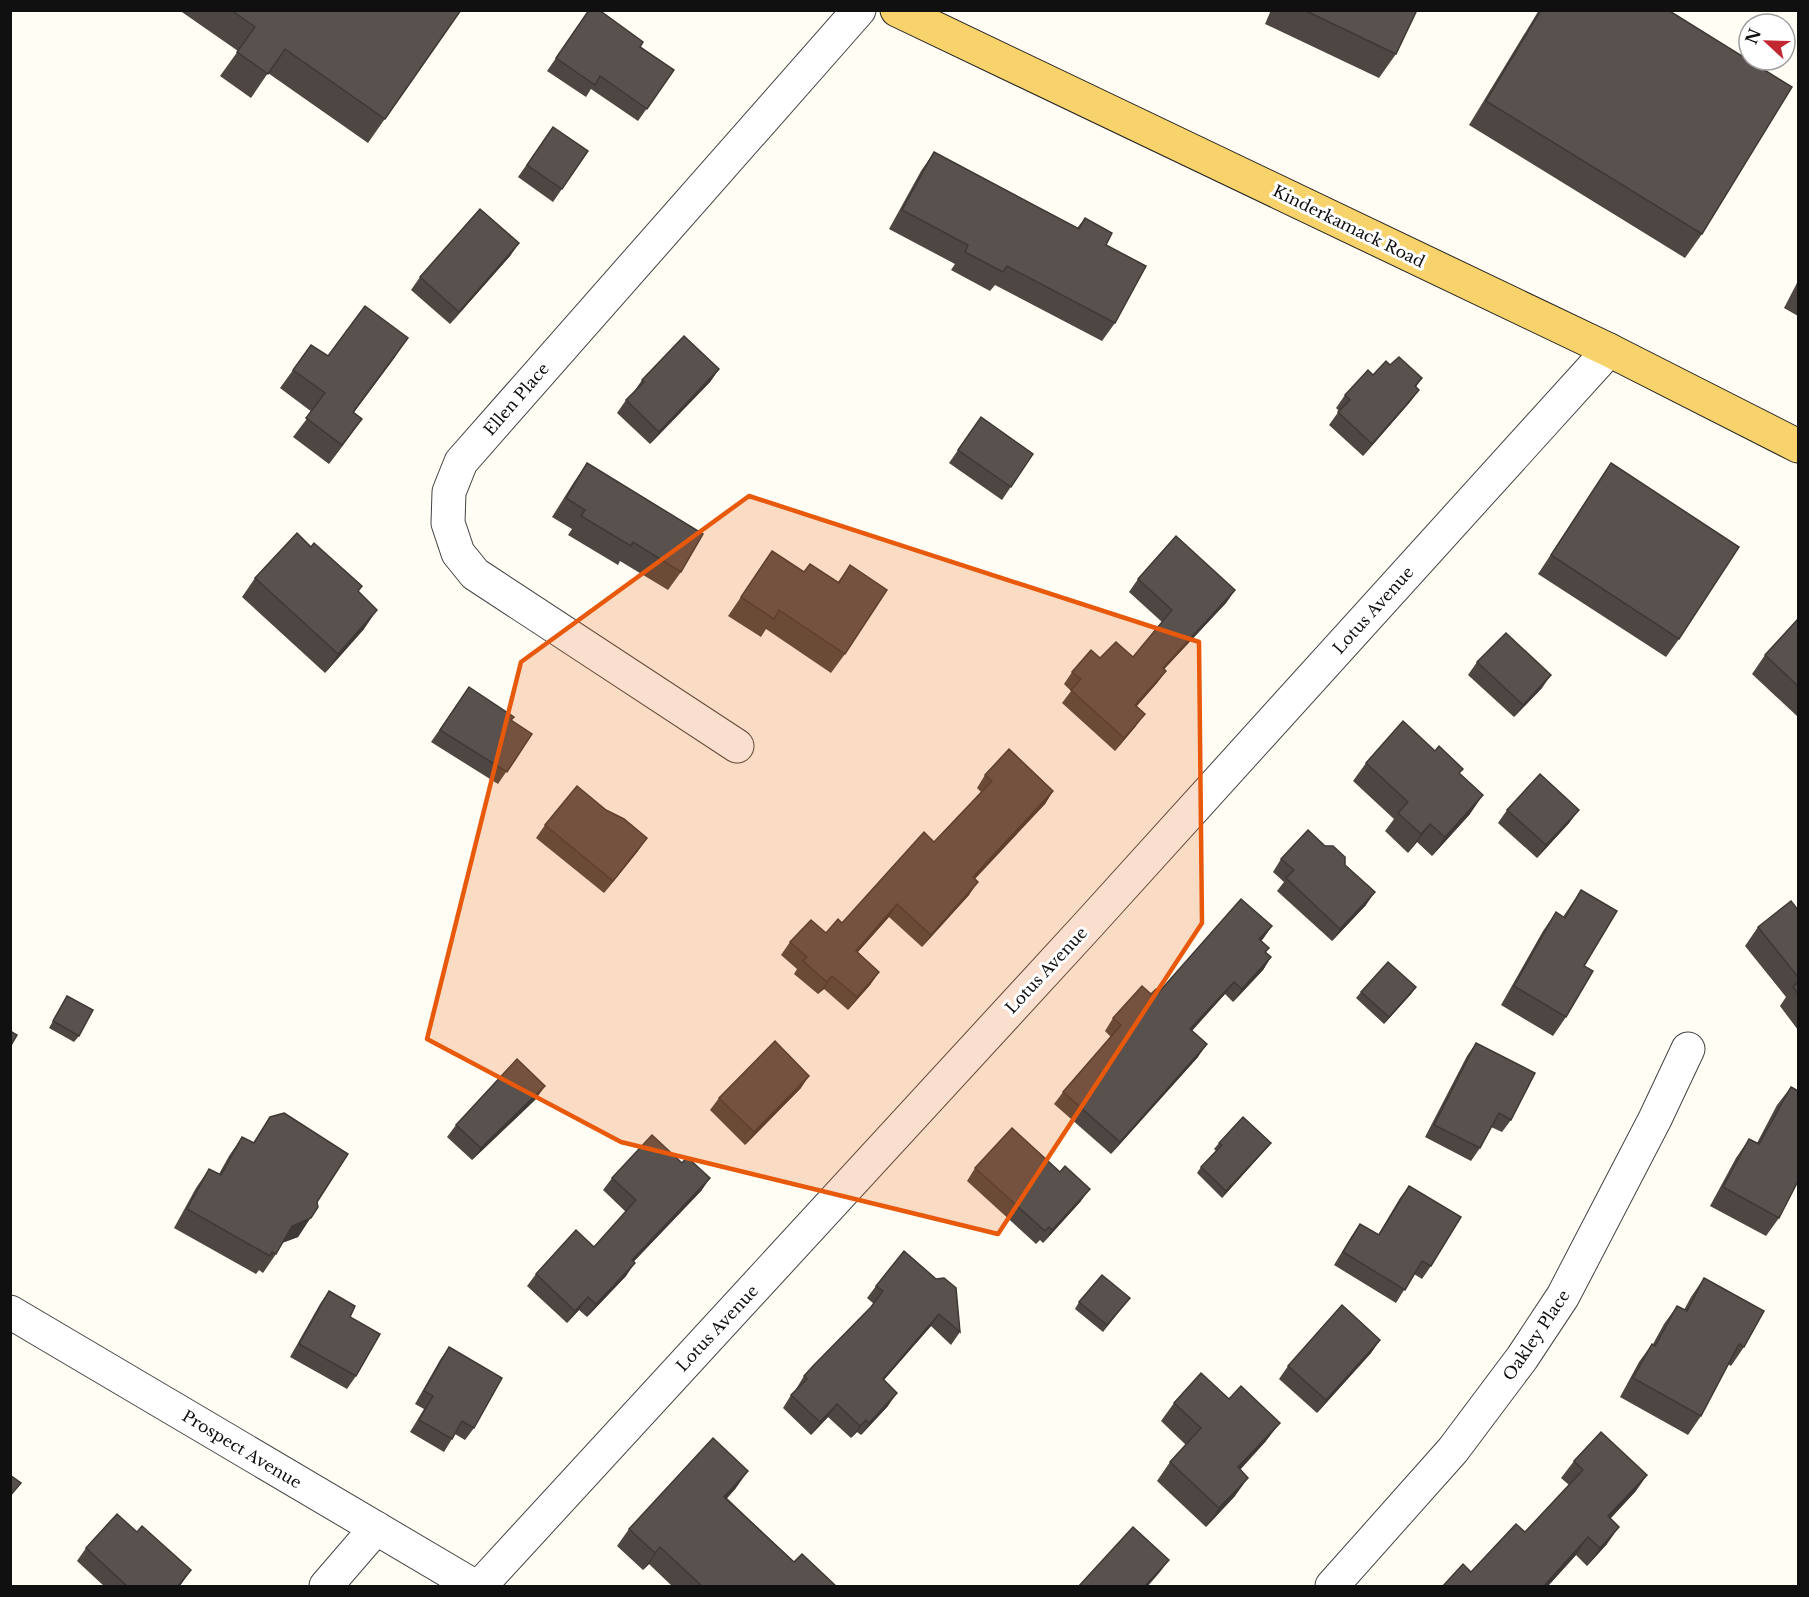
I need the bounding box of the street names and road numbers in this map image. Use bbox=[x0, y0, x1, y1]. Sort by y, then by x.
street label: Kinderkamack Road bbox=[1270, 180, 1428, 272]
street label: Ellen Place bbox=[479, 359, 553, 439]
street label: Lotus Avenue bbox=[1328, 562, 1418, 658]
street label: Lotus Avenue bbox=[1001, 923, 1091, 1017]
street label: Lotus Avenue bbox=[672, 1281, 762, 1375]
street label: Oakley Place bbox=[1498, 1286, 1574, 1384]
street label: Prospect Avenue bbox=[179, 1405, 305, 1493]

